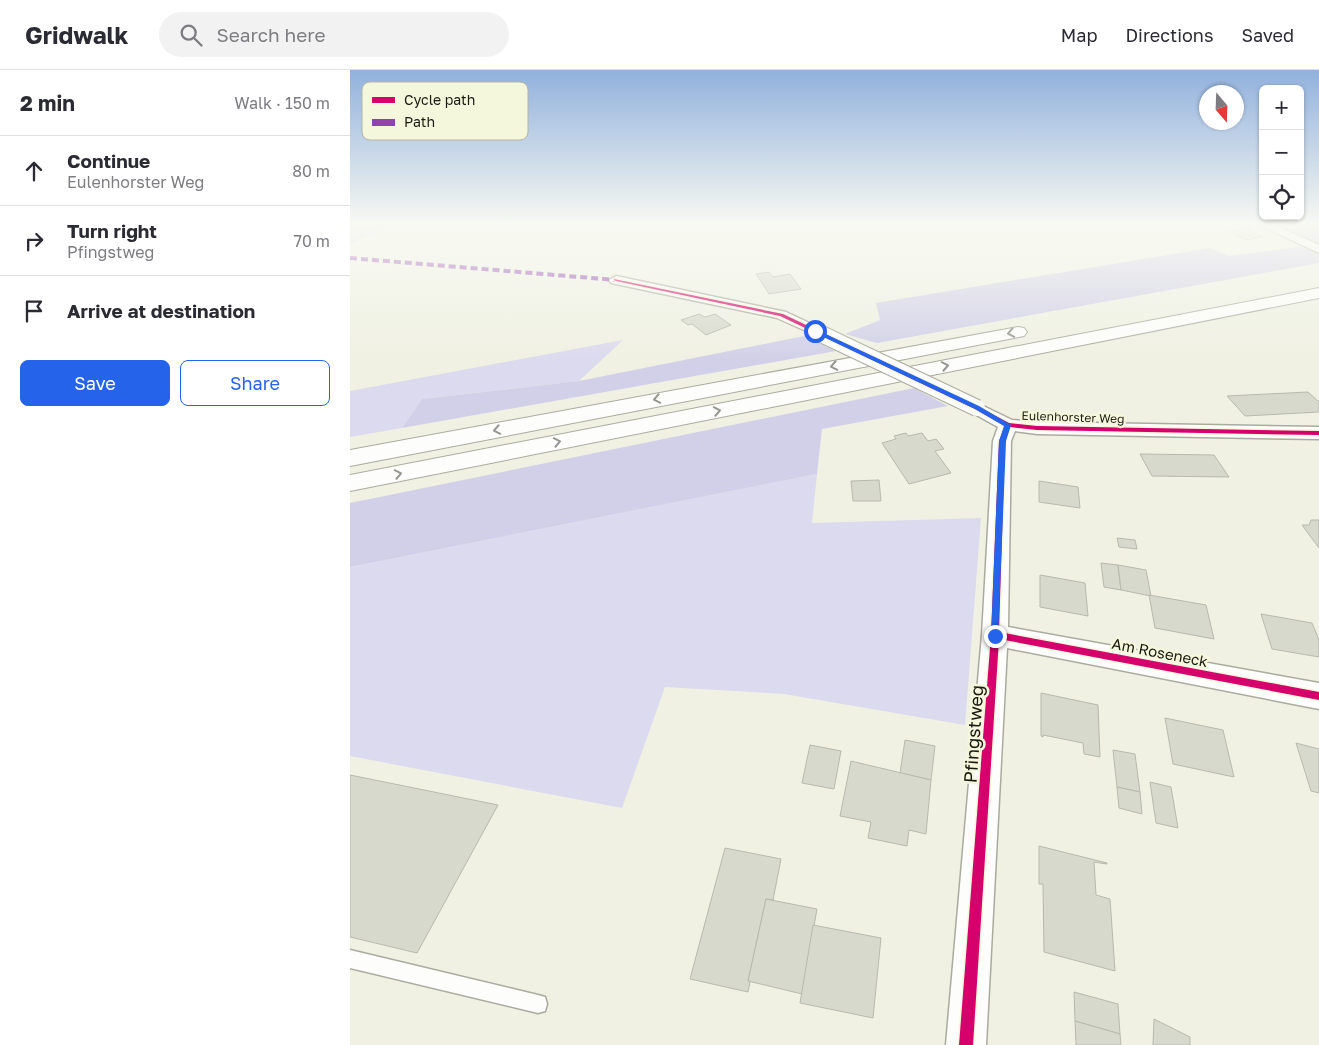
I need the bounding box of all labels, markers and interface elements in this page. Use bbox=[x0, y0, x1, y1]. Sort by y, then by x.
search box bbox=[159, 12, 509, 57]
text: Gridwalk bbox=[25, 20, 129, 49]
icon: search bbox=[177, 21, 205, 49]
text: Search here bbox=[217, 23, 325, 46]
text: Map bbox=[1061, 24, 1097, 46]
text: Directions bbox=[1125, 24, 1213, 46]
text: Saved bbox=[1241, 24, 1294, 46]
legend bbox=[362, 82, 528, 140]
north arrow bbox=[1199, 85, 1244, 130]
map controls bbox=[1259, 85, 1304, 220]
button: + bbox=[1259, 85, 1304, 130]
text: 2 min bbox=[20, 90, 75, 116]
text: Cycle path bbox=[404, 91, 475, 108]
text: Walk · 150 m bbox=[234, 93, 330, 113]
text: Path bbox=[404, 113, 435, 130]
button: − bbox=[1259, 130, 1304, 175]
text: Continue bbox=[67, 149, 150, 172]
icon: ahead bbox=[20, 157, 48, 185]
text: 80 m bbox=[292, 161, 330, 181]
text: Eulenhorster Weg bbox=[67, 172, 204, 192]
button: locate bbox=[1259, 175, 1304, 220]
text: Turn right bbox=[67, 219, 157, 242]
icon: right bbox=[20, 227, 48, 255]
text: 70 m bbox=[293, 231, 330, 251]
text: Pfingstweg bbox=[67, 242, 154, 262]
icon: arrive bbox=[20, 297, 48, 325]
text: Arrive at destination bbox=[67, 299, 255, 322]
route start bbox=[804, 320, 827, 343]
one-way arrow bbox=[1007, 328, 1015, 338]
button: Save bbox=[20, 360, 170, 406]
button: Share bbox=[180, 360, 330, 406]
one-way arrow bbox=[830, 361, 838, 371]
one-way arrow bbox=[940, 361, 949, 371]
one-way arrow bbox=[653, 394, 661, 404]
one-way arrow bbox=[712, 406, 721, 416]
street label: Eulenhorster Weg bbox=[1021, 408, 1125, 426]
one-way arrow bbox=[493, 424, 502, 434]
one-way arrow bbox=[553, 438, 562, 448]
one-way arrow bbox=[393, 469, 402, 480]
route end bbox=[984, 625, 1007, 648]
street label: Am Roseneck bbox=[1110, 634, 1210, 670]
street label: Pfingstweg bbox=[959, 684, 987, 784]

